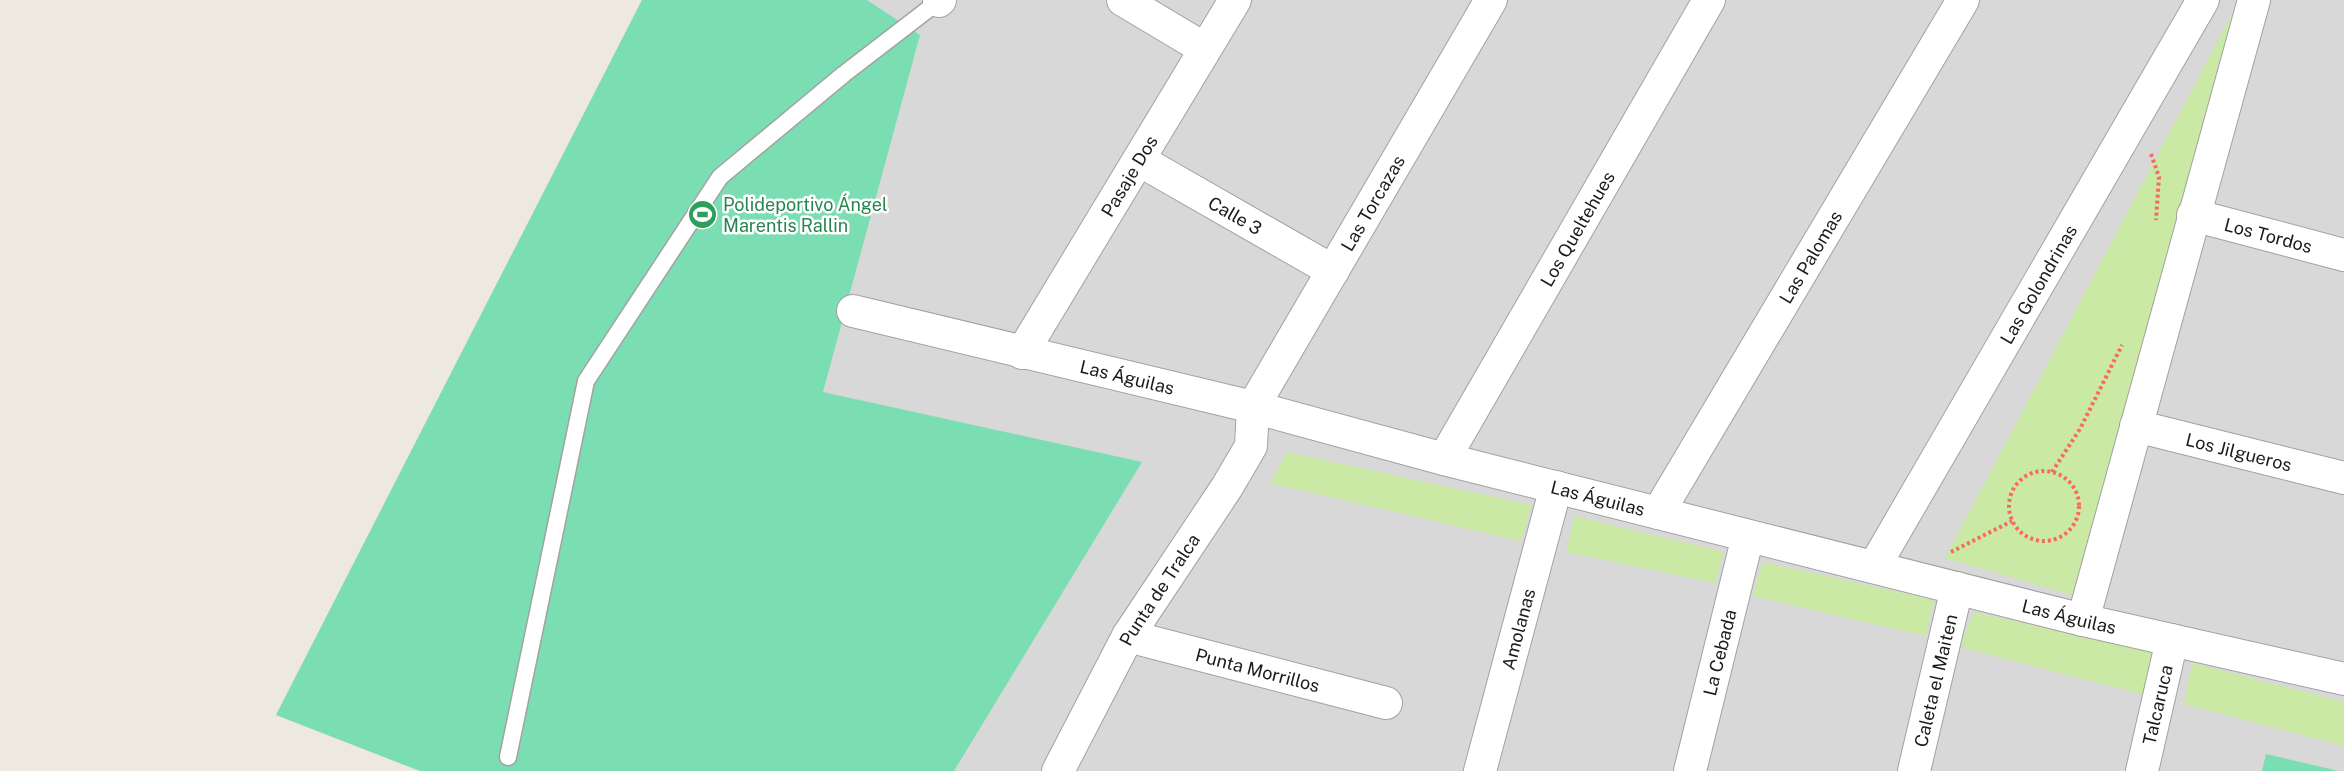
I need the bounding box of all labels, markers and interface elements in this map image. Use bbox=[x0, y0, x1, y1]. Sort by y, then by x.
street label: Pasaje Dos bbox=[1096, 131, 1161, 220]
street label: Las Torcazas bbox=[1336, 151, 1409, 254]
street label: Los Queltehues bbox=[1536, 167, 1618, 290]
street label: Calle 3 bbox=[1205, 192, 1266, 239]
place label: Polideportivo Ángel Marentis Rallin bbox=[723, 193, 887, 236]
sports icon: Polideportivo Ángel Marentis Rallin bbox=[686, 198, 718, 230]
street label: Las Palomas bbox=[1775, 207, 1846, 307]
street label: Los Tordos bbox=[2222, 213, 2315, 257]
street label: Las Golondrinas bbox=[1995, 221, 2081, 347]
street label: Las Águilas bbox=[1078, 355, 1177, 398]
street label: Los Jilgueros bbox=[2184, 428, 2294, 475]
street label: Las Águilas bbox=[1549, 476, 1647, 520]
street label: Punta de Tralca bbox=[1115, 530, 1204, 649]
street label: Amolanas bbox=[1497, 586, 1539, 672]
street label: Las Águilas bbox=[2020, 595, 2118, 638]
street label: La Cebada bbox=[1698, 607, 1740, 698]
street label: Caleta el Maiten bbox=[1910, 612, 1961, 749]
street label: Punta Morrillos bbox=[1193, 644, 1322, 696]
street label: Talcaruca bbox=[2138, 663, 2176, 747]

